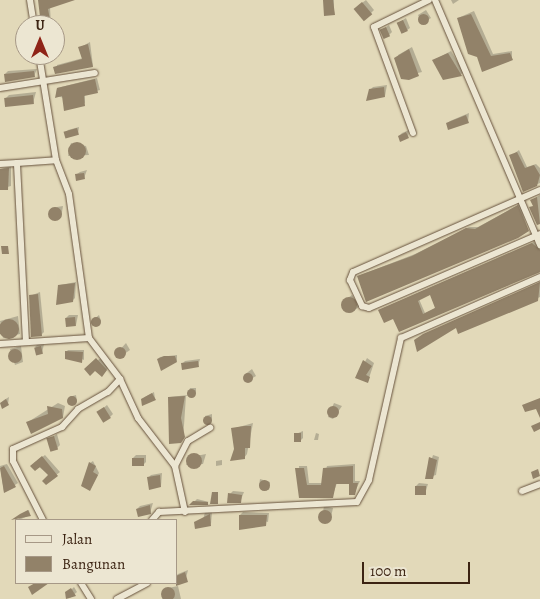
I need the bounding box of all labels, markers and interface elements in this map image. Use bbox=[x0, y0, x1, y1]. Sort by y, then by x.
north arrow bbox=[15, 15, 65, 65]
text: U bbox=[35, 16, 45, 35]
legend bbox=[15, 519, 178, 584]
text: Jalan bbox=[62, 529, 92, 549]
scale bar bbox=[365, 552, 472, 584]
text: Bangunan bbox=[62, 554, 125, 574]
text: 100 m bbox=[370, 561, 407, 581]

